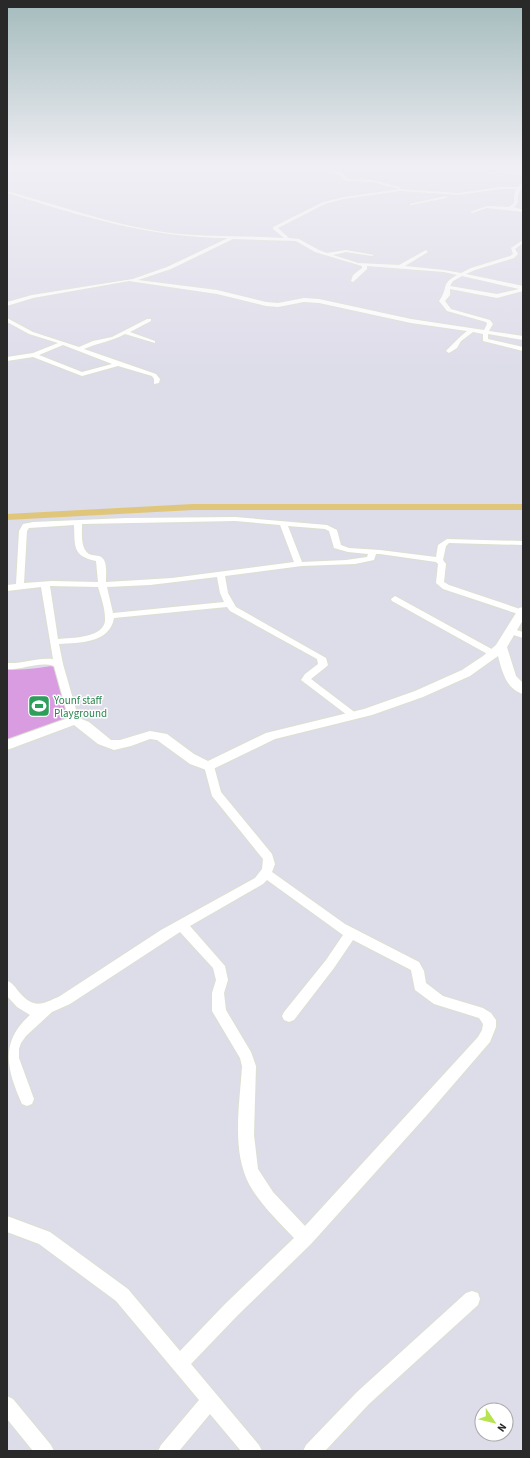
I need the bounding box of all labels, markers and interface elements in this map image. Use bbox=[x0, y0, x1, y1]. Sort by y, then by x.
sports icon: Younf staff Playground bbox=[26, 693, 52, 719]
place label: Younf staff Playground bbox=[53, 693, 107, 721]
north arrow bbox=[474, 1402, 514, 1442]
text: N bbox=[494, 1420, 510, 1435]

